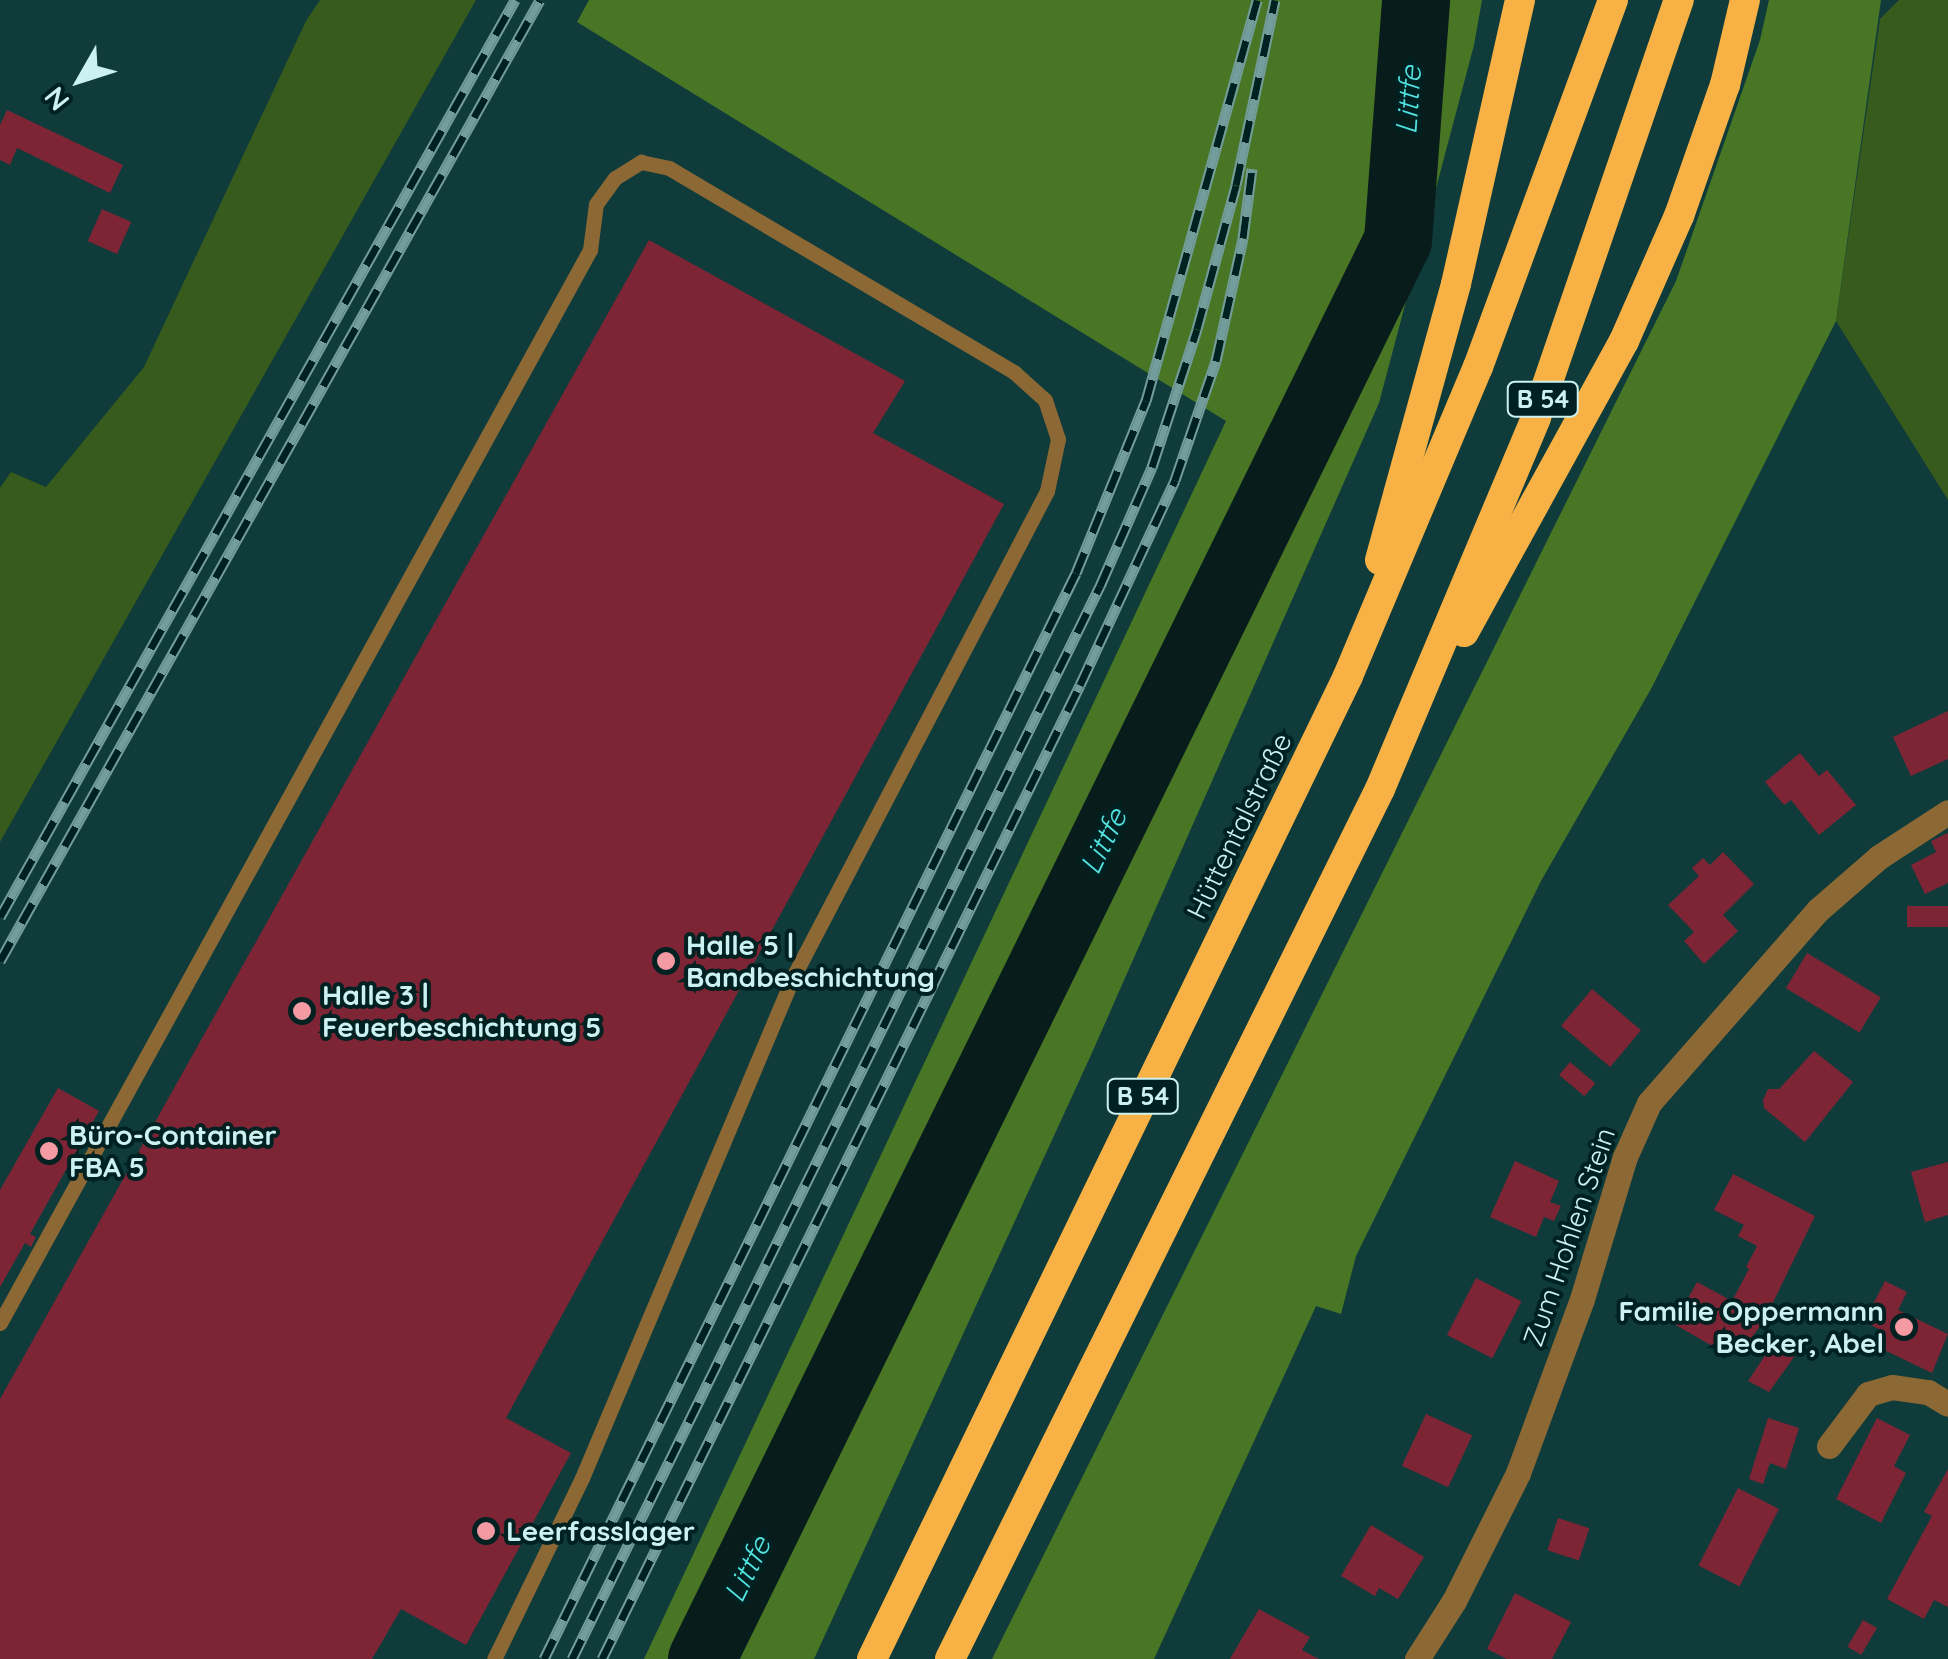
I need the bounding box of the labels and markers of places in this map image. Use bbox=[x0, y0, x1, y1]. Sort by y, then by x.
place label: Halle 5 | Bandbeschichtung bbox=[686, 928, 935, 994]
marker: Halle 5 | Bandbeschichtung bbox=[655, 950, 677, 972]
place label: Halle 3 | Feuerbeschichtung 5 bbox=[322, 978, 601, 1044]
marker: Halle 3 | Feuerbeschichtung 5 bbox=[291, 1000, 313, 1022]
place label: Büro-Container FBA 5 bbox=[69, 1118, 277, 1184]
marker: Büro-Container FBA 5 bbox=[38, 1140, 60, 1162]
place label: Familie Oppermann Becker, Abel bbox=[1618, 1294, 1884, 1360]
marker: Familie Oppermann Becker, Abel bbox=[1893, 1316, 1915, 1338]
place label: Leerfasslager bbox=[506, 1514, 695, 1548]
marker: Leerfasslager bbox=[475, 1520, 497, 1542]

